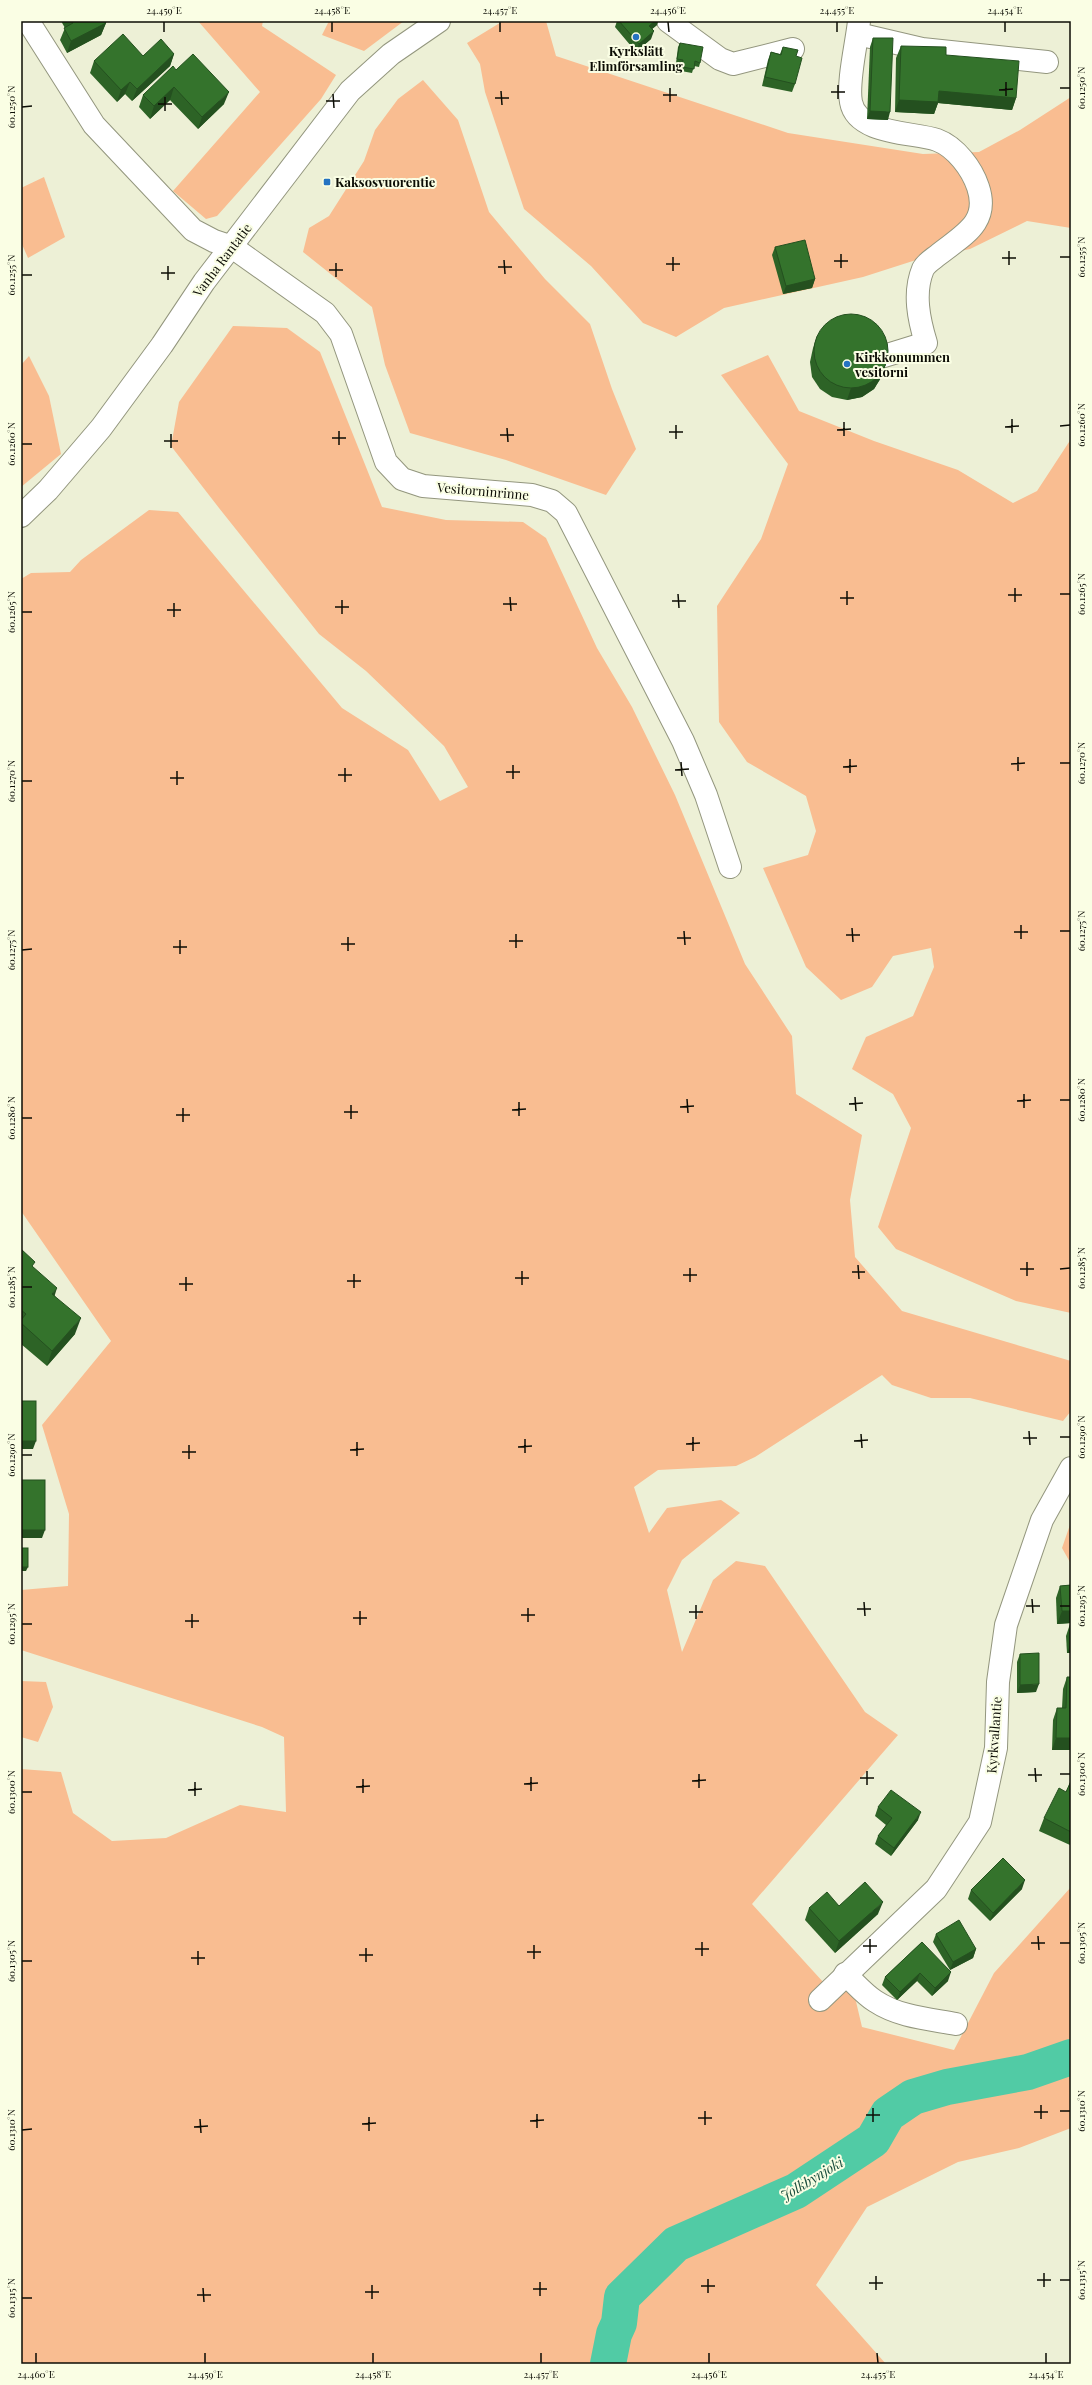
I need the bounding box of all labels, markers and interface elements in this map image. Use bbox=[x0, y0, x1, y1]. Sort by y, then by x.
text: 24.459°E bbox=[146, 3, 182, 17]
text: 24.458°E bbox=[314, 3, 350, 17]
text: 24.457°E bbox=[483, 3, 517, 17]
text: 24.456°E bbox=[650, 3, 686, 17]
text: 24.455°E bbox=[820, 3, 854, 17]
text: 24.454°E bbox=[987, 3, 1023, 17]
marker: Kyrkslätt Elimförsamling bbox=[631, 32, 641, 42]
place label: Kyrkslätt Elimförsamling bbox=[589, 42, 684, 74]
text: 60.1250°N bbox=[1074, 67, 1088, 109]
text: 60.1250°N bbox=[4, 86, 18, 128]
place label: Kaksosvuorentie bbox=[335, 173, 436, 190]
marker: Kaksosvuorentie bbox=[322, 177, 332, 187]
street label: Vanha Rantatie bbox=[188, 219, 255, 301]
text: 60.1255°N bbox=[1074, 237, 1088, 277]
text: 60.1255°N bbox=[4, 255, 18, 295]
place label: Kirkkonummen vesitorni bbox=[854, 348, 950, 380]
marker: Kirkkonummen vesitorni bbox=[842, 359, 852, 369]
text: 60.1260°N bbox=[1074, 403, 1088, 447]
text: 60.1260°N bbox=[4, 422, 18, 466]
street label: Vesitorninrinne bbox=[435, 478, 530, 503]
text: 60.1265°N bbox=[1074, 573, 1088, 615]
text: 60.1265°N bbox=[4, 591, 18, 633]
text: 60.1270°N bbox=[1074, 742, 1088, 784]
text: 60.1270°N bbox=[4, 760, 18, 802]
text: 60.1275°N bbox=[1074, 911, 1088, 951]
text: 60.1275°N bbox=[4, 930, 18, 970]
text: 60.1280°N bbox=[1074, 1078, 1088, 1122]
text: 60.1280°N bbox=[4, 1096, 18, 1140]
text: 60.1285°N bbox=[1074, 1247, 1088, 1289]
text: 60.1285°N bbox=[4, 1266, 18, 1308]
text: 60.1290°N bbox=[1074, 1415, 1088, 1459]
text: 60.1290°N bbox=[4, 1433, 18, 1477]
text: 60.1295°N bbox=[1074, 1585, 1088, 1627]
text: 60.1295°N bbox=[4, 1603, 18, 1645]
street label: Kyrkvallantie bbox=[982, 1695, 1005, 1774]
text: 60.1300°N bbox=[1074, 1752, 1088, 1796]
text: 60.1300°N bbox=[4, 1770, 18, 1814]
text: 60.1305°N bbox=[1074, 1922, 1088, 1964]
text: 60.1305°N bbox=[4, 1940, 18, 1982]
text: 60.1310°N bbox=[1074, 2090, 1088, 2132]
text: 60.1310°N bbox=[4, 2109, 18, 2151]
water label: Jolkbynjoki bbox=[777, 2152, 847, 2205]
text: 60.1315°N bbox=[1074, 2260, 1088, 2300]
text: 60.1315°N bbox=[4, 2278, 18, 2318]
text: 24.460°E bbox=[17, 2367, 55, 2381]
text: 24.459°E bbox=[187, 2367, 223, 2381]
text: 24.458°E bbox=[355, 2367, 391, 2381]
text: 24.457°E bbox=[524, 2367, 558, 2381]
text: 24.456°E bbox=[691, 2367, 727, 2381]
text: 24.455°E bbox=[861, 2367, 895, 2381]
text: 24.454°E bbox=[1028, 2367, 1064, 2381]

